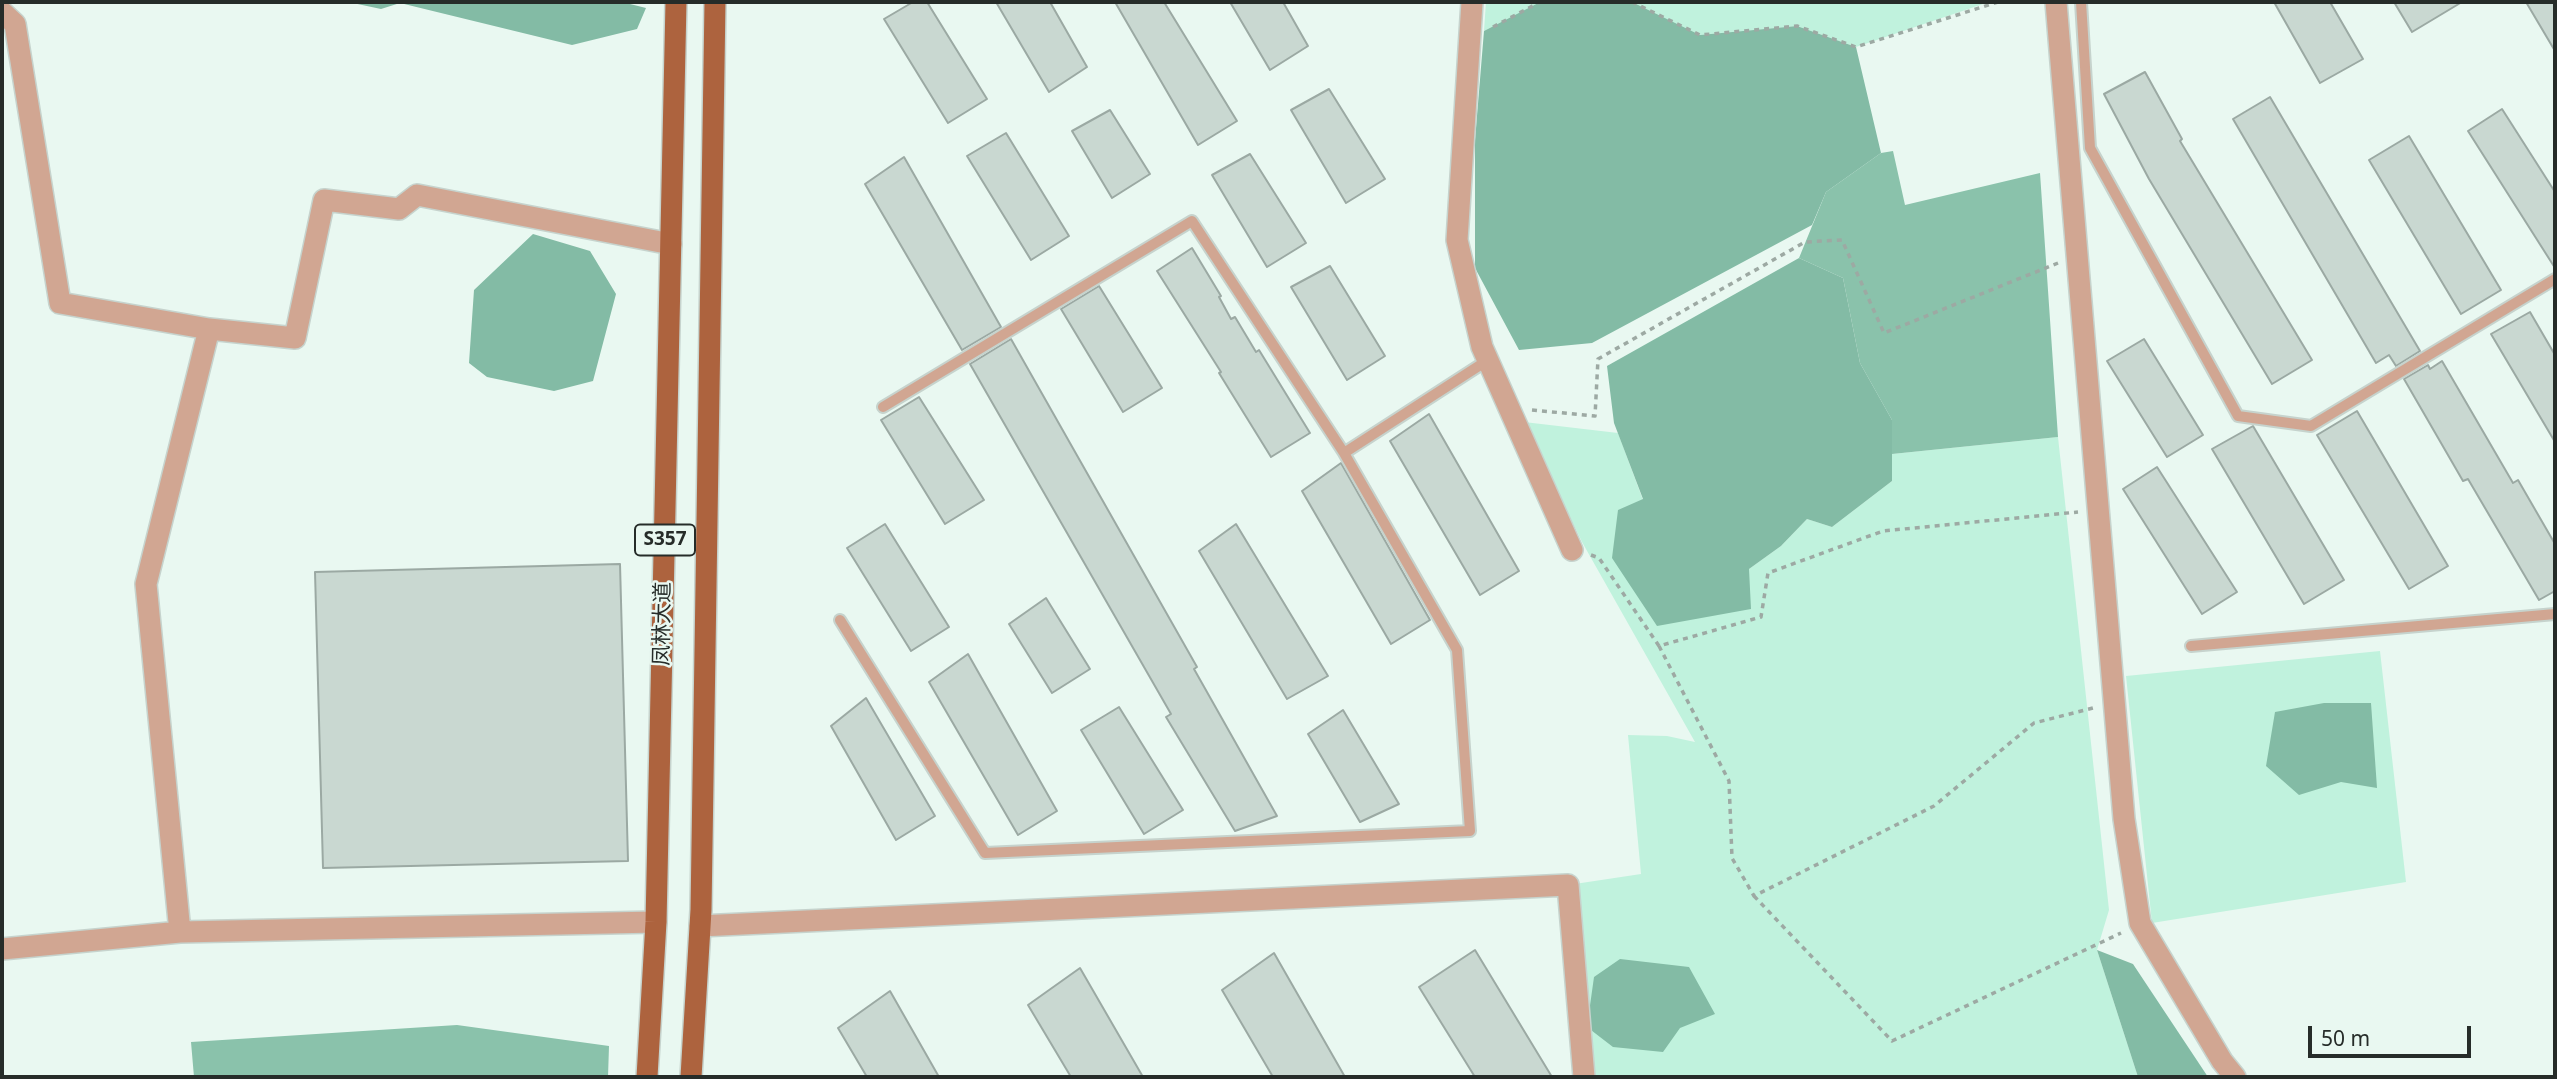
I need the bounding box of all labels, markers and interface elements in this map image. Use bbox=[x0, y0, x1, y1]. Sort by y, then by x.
road number: S357 bbox=[635, 524, 695, 555]
street label: 凤林大道 bbox=[650, 582, 676, 666]
scale bar bbox=[2312, 1012, 2475, 1056]
text: 50 m bbox=[2321, 1024, 2370, 1052]

